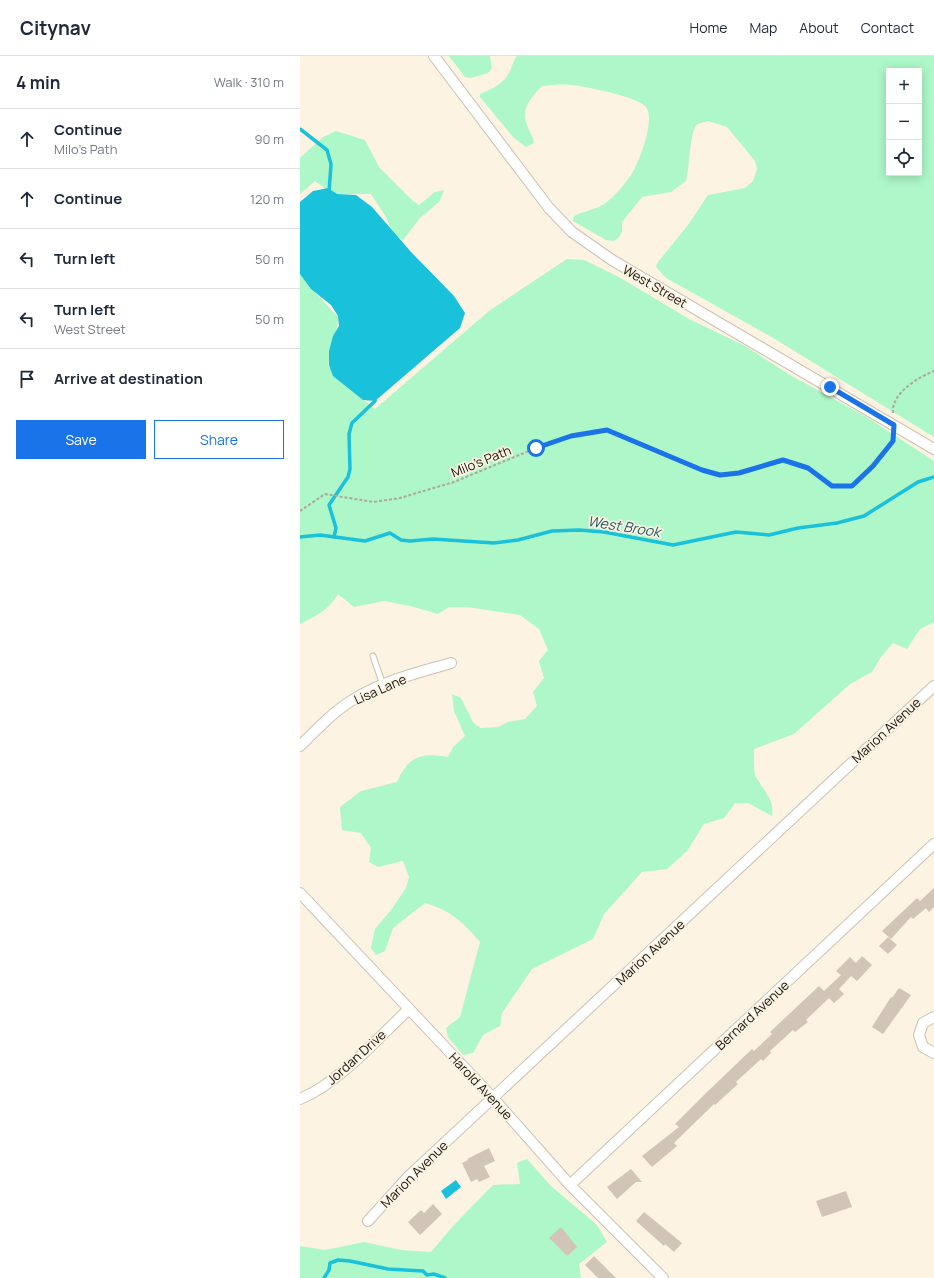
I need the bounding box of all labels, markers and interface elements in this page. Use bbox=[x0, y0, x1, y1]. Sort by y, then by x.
text: Citynav bbox=[20, 15, 91, 41]
text: Home bbox=[690, 18, 727, 37]
text: Map bbox=[749, 18, 777, 37]
text: About bbox=[799, 18, 839, 37]
text: Contact bbox=[861, 18, 914, 37]
map controls bbox=[886, 68, 922, 176]
button: + bbox=[886, 68, 922, 104]
text: 4 min bbox=[16, 71, 60, 94]
text: Walk · 310 m bbox=[214, 73, 284, 91]
button: − bbox=[886, 104, 922, 140]
text: Continue bbox=[54, 119, 122, 140]
icon: ahead bbox=[16, 128, 38, 150]
text: 90 m bbox=[254, 130, 284, 148]
text: Milo's Path bbox=[54, 140, 117, 158]
button: locate bbox=[886, 140, 922, 176]
icon: ahead bbox=[16, 188, 38, 210]
text: Continue bbox=[54, 188, 122, 209]
text: 120 m bbox=[250, 190, 284, 208]
icon: left bbox=[16, 248, 38, 270]
text: Turn left bbox=[54, 248, 116, 269]
text: 50 m bbox=[255, 250, 284, 268]
street label: West Street bbox=[619, 260, 691, 312]
text: Turn left bbox=[54, 299, 116, 320]
icon: left bbox=[16, 308, 38, 330]
text: 50 m bbox=[255, 310, 284, 328]
text: West Street bbox=[54, 320, 126, 338]
icon: arrive bbox=[16, 368, 38, 390]
text: Arrive at destination bbox=[54, 368, 203, 389]
route end bbox=[821, 378, 839, 396]
button: Save bbox=[16, 420, 146, 459]
button: Share bbox=[154, 420, 284, 459]
route start bbox=[527, 439, 545, 457]
street label: Milo's Path bbox=[448, 441, 514, 481]
water label: West Brook bbox=[586, 511, 664, 541]
street label: Lisa Lane bbox=[351, 669, 409, 709]
street label: Marion Avenue bbox=[848, 693, 925, 767]
street label: Marion Avenue bbox=[612, 915, 689, 989]
street label: Bernard Avenue bbox=[711, 976, 793, 1054]
street label: Jordan Drive bbox=[323, 1025, 390, 1088]
street label: Harold Avenue bbox=[445, 1048, 517, 1124]
street label: Marion Avenue bbox=[376, 1136, 452, 1212]

